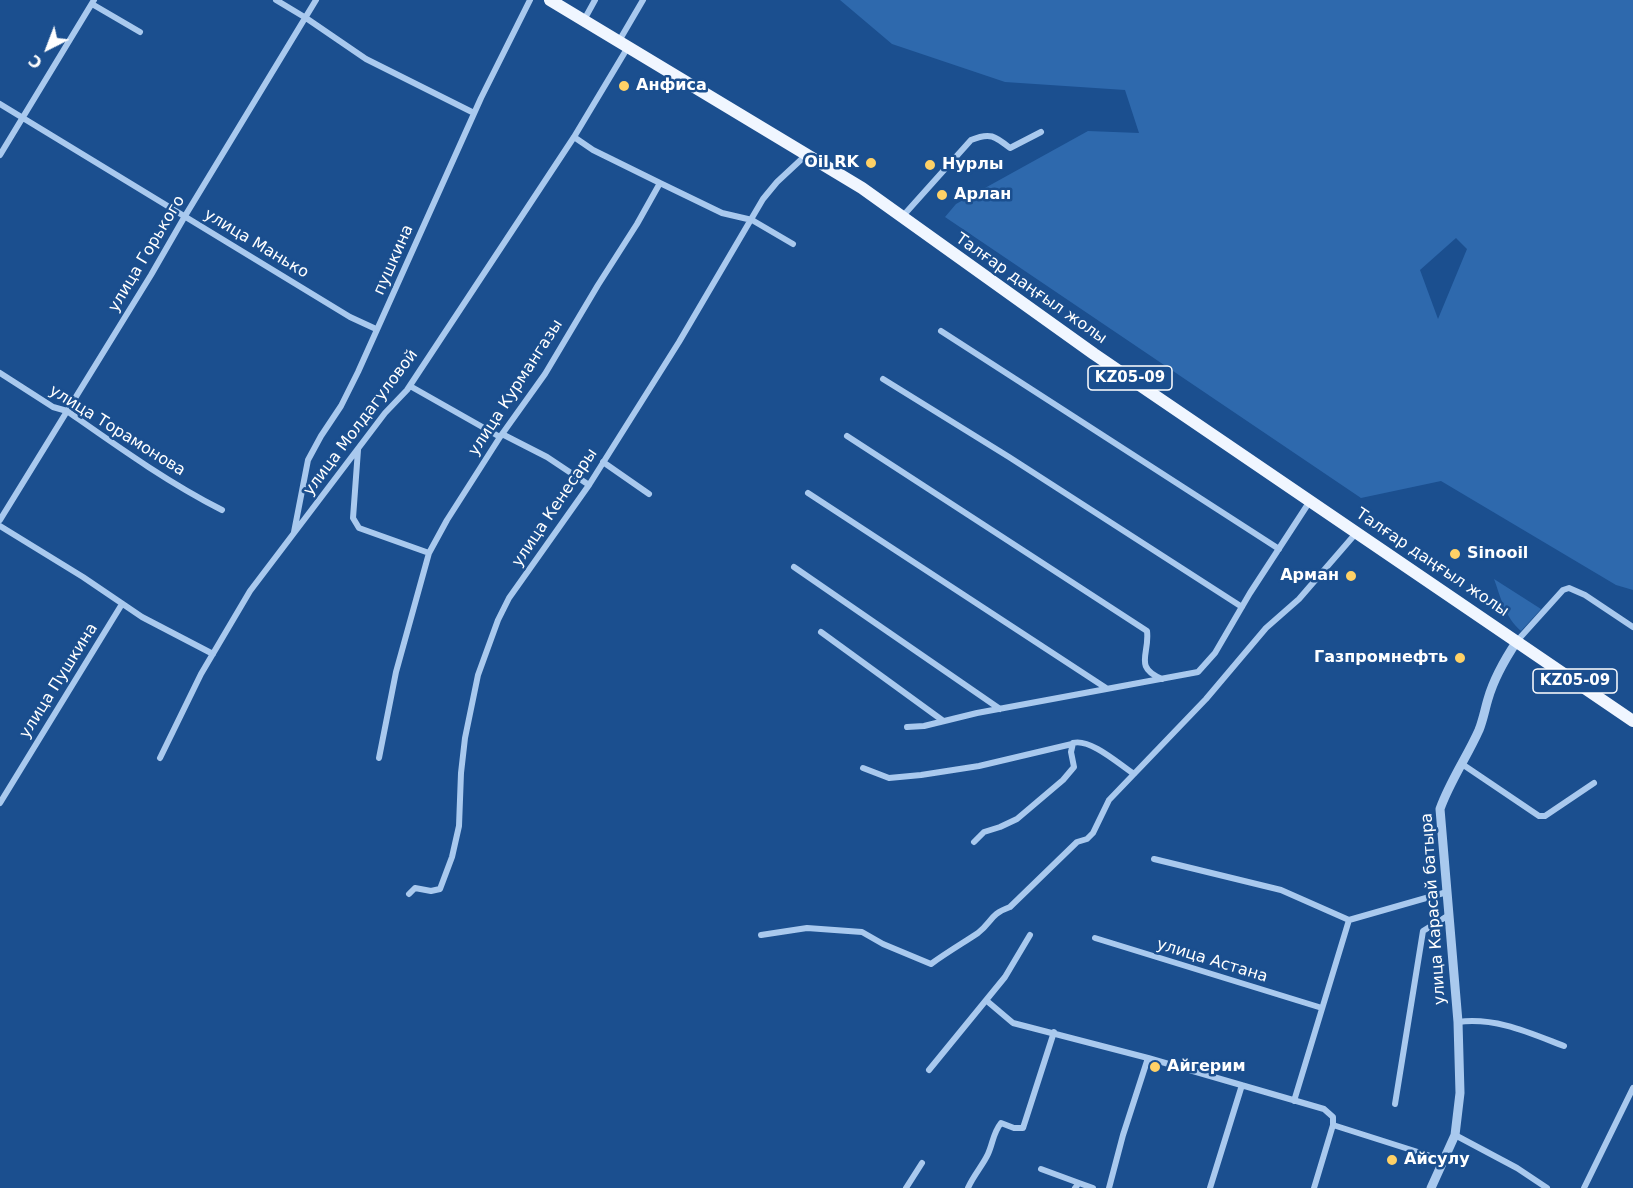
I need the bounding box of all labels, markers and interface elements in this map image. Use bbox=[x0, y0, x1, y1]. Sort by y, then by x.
north arrow bbox=[18, 18, 78, 78]
text: С bbox=[25, 51, 46, 73]
place label: Анфиса bbox=[636, 76, 707, 96]
marker: Анфиса bbox=[617, 79, 631, 93]
place label: Oil RK bbox=[804, 153, 859, 173]
place label: Нурлы bbox=[942, 155, 1003, 175]
marker: Oil RK bbox=[864, 156, 878, 170]
marker: Нурлы bbox=[923, 158, 937, 172]
place label: Арлан bbox=[954, 185, 1011, 205]
marker: Арлан bbox=[935, 188, 949, 202]
street label: улица Горького bbox=[105, 192, 189, 316]
street label: улица Манько bbox=[200, 205, 312, 283]
street label: пушкина bbox=[370, 222, 418, 298]
street label: Талғар даңғыл жолы bbox=[952, 229, 1110, 349]
street label: улица Курмангазы bbox=[465, 316, 567, 460]
street label: улица Молдагуловой bbox=[300, 346, 422, 500]
road number: KZ05-09 bbox=[1088, 366, 1172, 390]
street label: улица Торамонова bbox=[45, 381, 189, 481]
street label: улица Кенесары bbox=[508, 445, 602, 571]
street label: Талғар даңғыл жолы bbox=[1352, 505, 1512, 621]
place label: Sinooil bbox=[1467, 544, 1528, 564]
marker: Sinooil bbox=[1448, 547, 1462, 561]
place label: Арман bbox=[1280, 566, 1339, 586]
marker: Арман bbox=[1344, 569, 1358, 583]
street label: улица Пушкина bbox=[16, 620, 102, 742]
place label: Газпромнефть bbox=[1314, 648, 1448, 668]
marker: Газпромнефть bbox=[1453, 651, 1467, 665]
road number: KZ05-09 bbox=[1533, 669, 1617, 693]
street label: улица Карасай батыра bbox=[1418, 812, 1450, 1006]
street label: улица Астана bbox=[1154, 935, 1270, 987]
place label: Айгерим bbox=[1167, 1057, 1246, 1077]
marker: Айгерим bbox=[1148, 1060, 1162, 1074]
place label: Айсулу bbox=[1404, 1150, 1470, 1170]
marker: Айсулу bbox=[1385, 1153, 1399, 1167]

